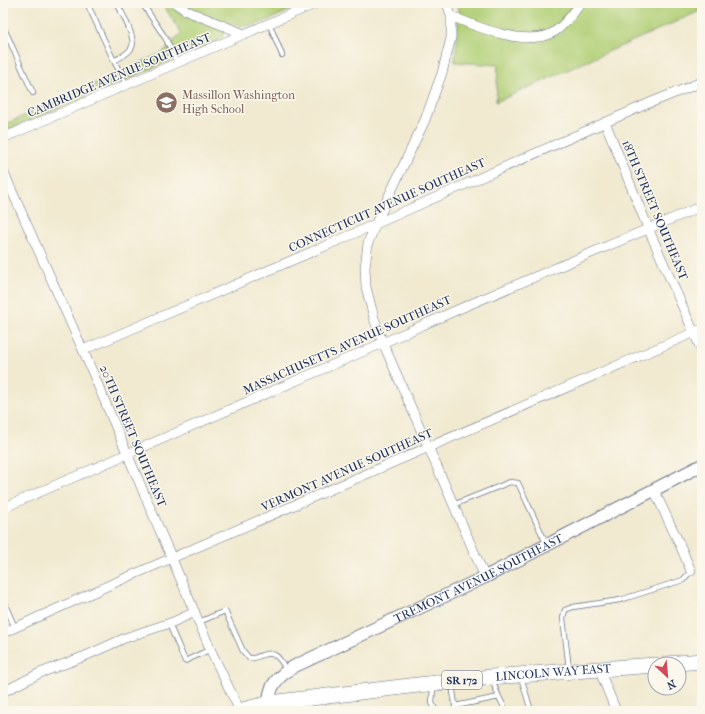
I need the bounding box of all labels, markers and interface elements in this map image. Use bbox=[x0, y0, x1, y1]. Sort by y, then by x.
street label: CAMBRIDGE AVENUE SOUTHEAST bbox=[25, 30, 214, 120]
place label: Massillon Washington High School bbox=[182, 88, 295, 116]
school or university icon: Massillon Washington High School bbox=[153, 89, 179, 115]
street label: 18TH STREET SOUTHEAST bbox=[619, 138, 691, 283]
street label: CONNECTICUT AVENUE SOUTHEAST bbox=[286, 155, 488, 255]
street label: MASSACHUSETTS AVENUE SOUTHEAST bbox=[241, 292, 454, 397]
street label: 20TH STREET SOUTHEAST bbox=[97, 363, 170, 510]
street label: VERMONT AVENUE SOUTHEAST bbox=[258, 425, 436, 515]
street label: TREMONT AVENUE SOUTHEAST bbox=[392, 531, 566, 626]
north arrow bbox=[647, 656, 687, 696]
street label: LINCOLN WAY EAST bbox=[495, 661, 612, 684]
road number: SR 172 bbox=[442, 671, 482, 689]
text: N bbox=[664, 677, 678, 692]

